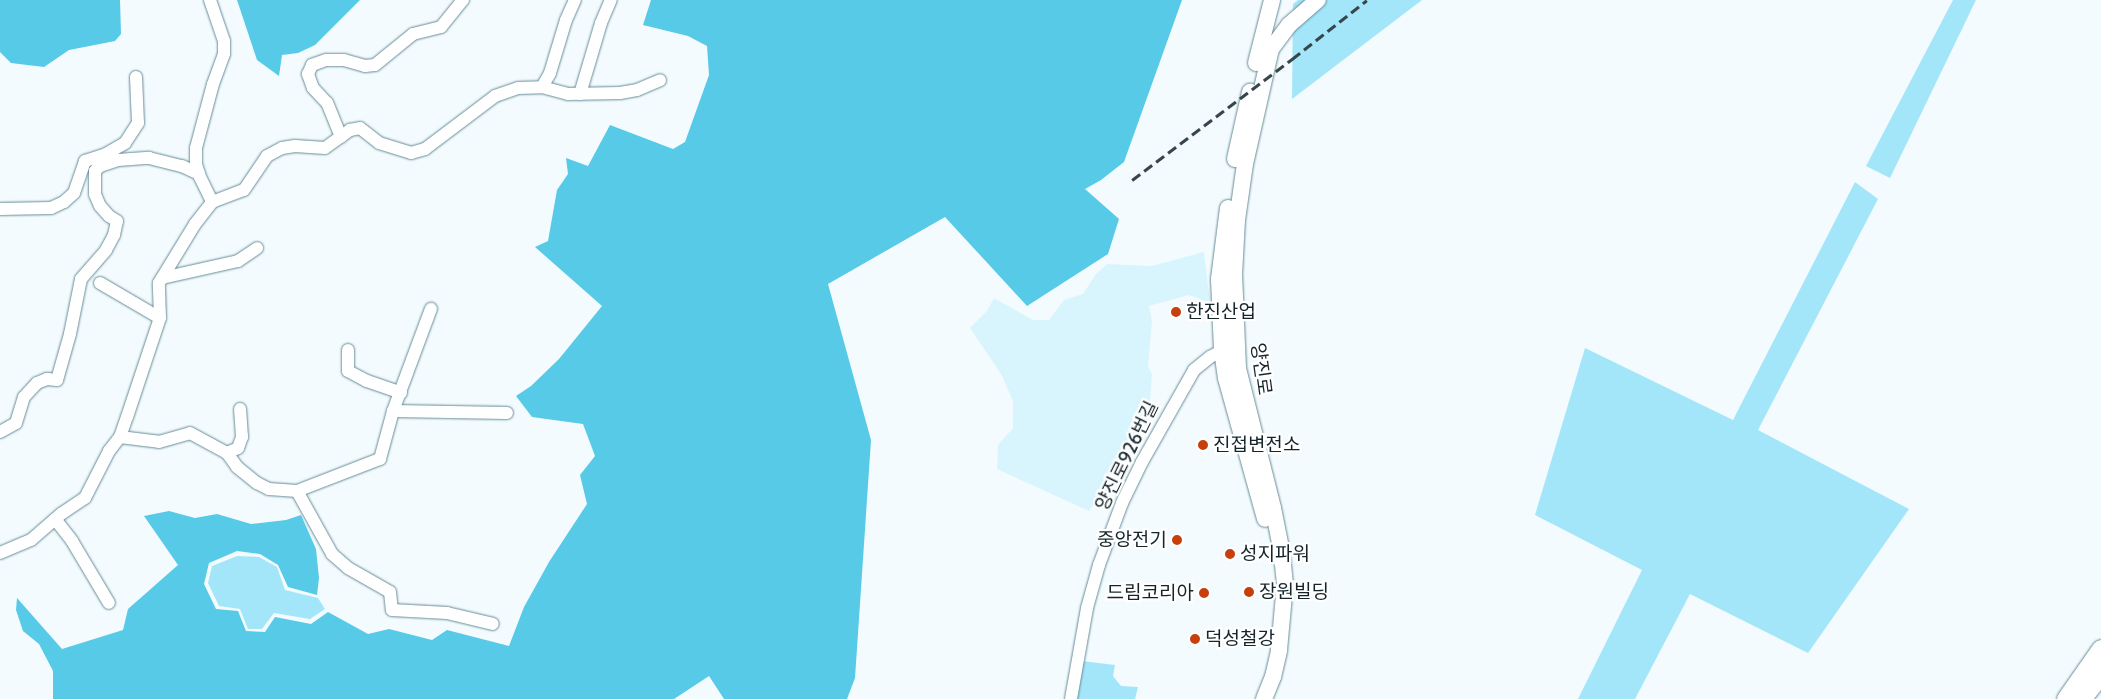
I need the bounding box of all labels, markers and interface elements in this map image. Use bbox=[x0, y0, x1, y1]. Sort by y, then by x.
place label: 한진산업 bbox=[1186, 301, 1256, 323]
marker: 한진산업 bbox=[1170, 306, 1182, 318]
street label: 양진로 bbox=[1246, 341, 1276, 397]
street label: 양진로926번길 bbox=[1091, 398, 1163, 514]
place label: 진접변전소 bbox=[1213, 434, 1300, 456]
marker: 진접변전소 bbox=[1197, 439, 1209, 451]
place label: 중앙전기 bbox=[1097, 529, 1167, 551]
marker: 중앙전기 bbox=[1171, 534, 1183, 546]
place label: 성지파워 bbox=[1240, 543, 1310, 565]
marker: 성지파워 bbox=[1224, 548, 1236, 560]
place label: 장원빌딩 bbox=[1259, 581, 1329, 603]
place label: 드림코리아 bbox=[1107, 582, 1194, 604]
marker: 장원빌딩 bbox=[1243, 586, 1255, 598]
marker: 드림코리아 bbox=[1198, 587, 1210, 599]
place label: 덕성철강 bbox=[1205, 628, 1275, 650]
marker: 덕성철강 bbox=[1189, 633, 1201, 645]

